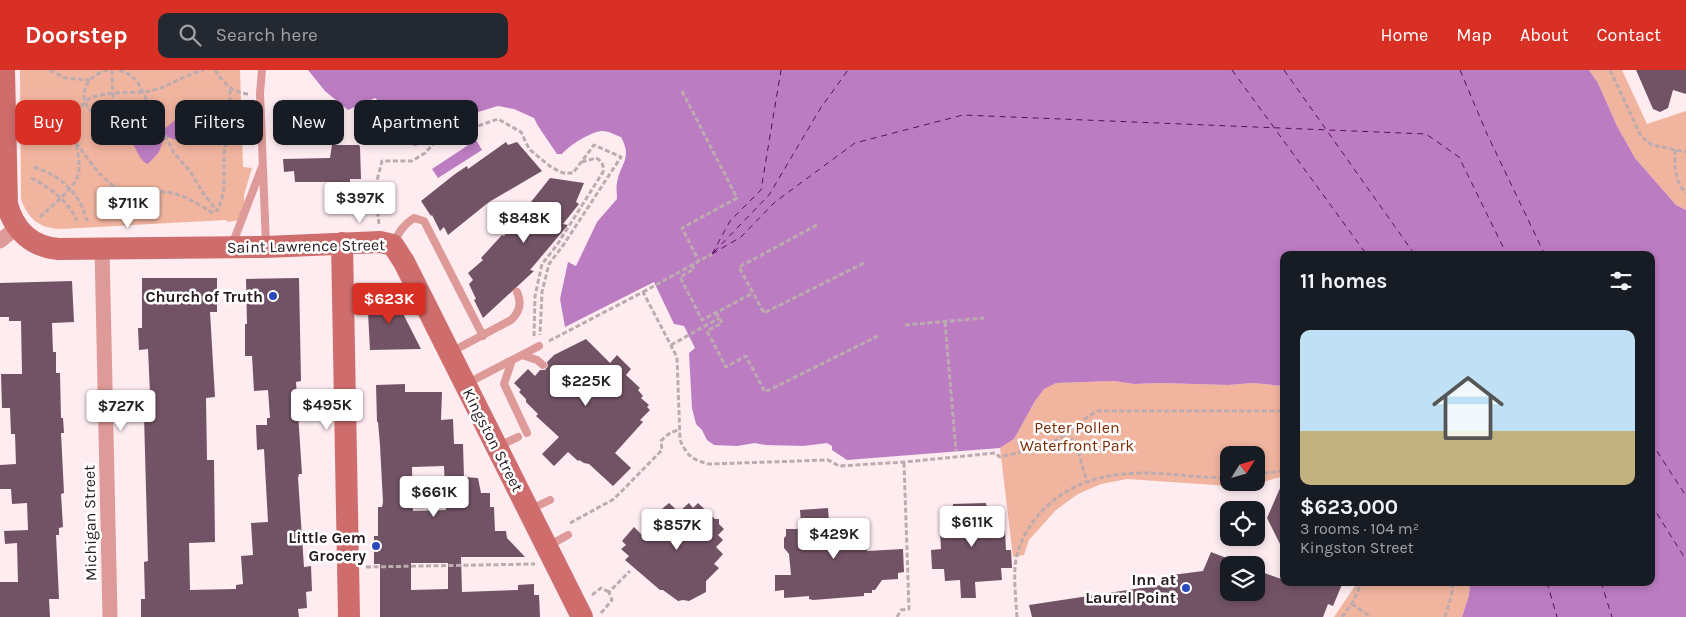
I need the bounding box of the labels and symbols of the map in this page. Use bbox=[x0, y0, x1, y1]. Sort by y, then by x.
pin: $397K bbox=[325, 182, 395, 224]
pin: $711K bbox=[93, 186, 163, 229]
pin: $848K bbox=[489, 202, 559, 244]
street label: Saint Lawrence Street bbox=[227, 235, 385, 257]
pin: $623K bbox=[354, 282, 424, 325]
place label: Church of Truth bbox=[145, 287, 263, 306]
marker: Church of Truth bbox=[267, 290, 279, 302]
pin: $225K bbox=[551, 364, 621, 407]
street label: Kingston Street bbox=[459, 385, 527, 495]
pin: $495K bbox=[292, 388, 362, 431]
pin: $727K bbox=[86, 390, 156, 432]
park label: Peter Pollen Waterfront Park bbox=[1020, 418, 1134, 455]
north arrow bbox=[1220, 446, 1265, 491]
street label: Michigan Street bbox=[79, 465, 101, 581]
pin: $661K bbox=[399, 476, 469, 518]
pin: $611K bbox=[937, 506, 1007, 548]
pin: $857K bbox=[642, 508, 712, 551]
pin: $429K bbox=[799, 518, 869, 560]
place label: Little Gem Grocery bbox=[288, 528, 366, 565]
marker: Little Gem Grocery bbox=[370, 540, 382, 552]
place label: Inn at Laurel Point bbox=[1085, 570, 1176, 607]
marker: Inn at Laurel Point bbox=[1180, 582, 1192, 594]

